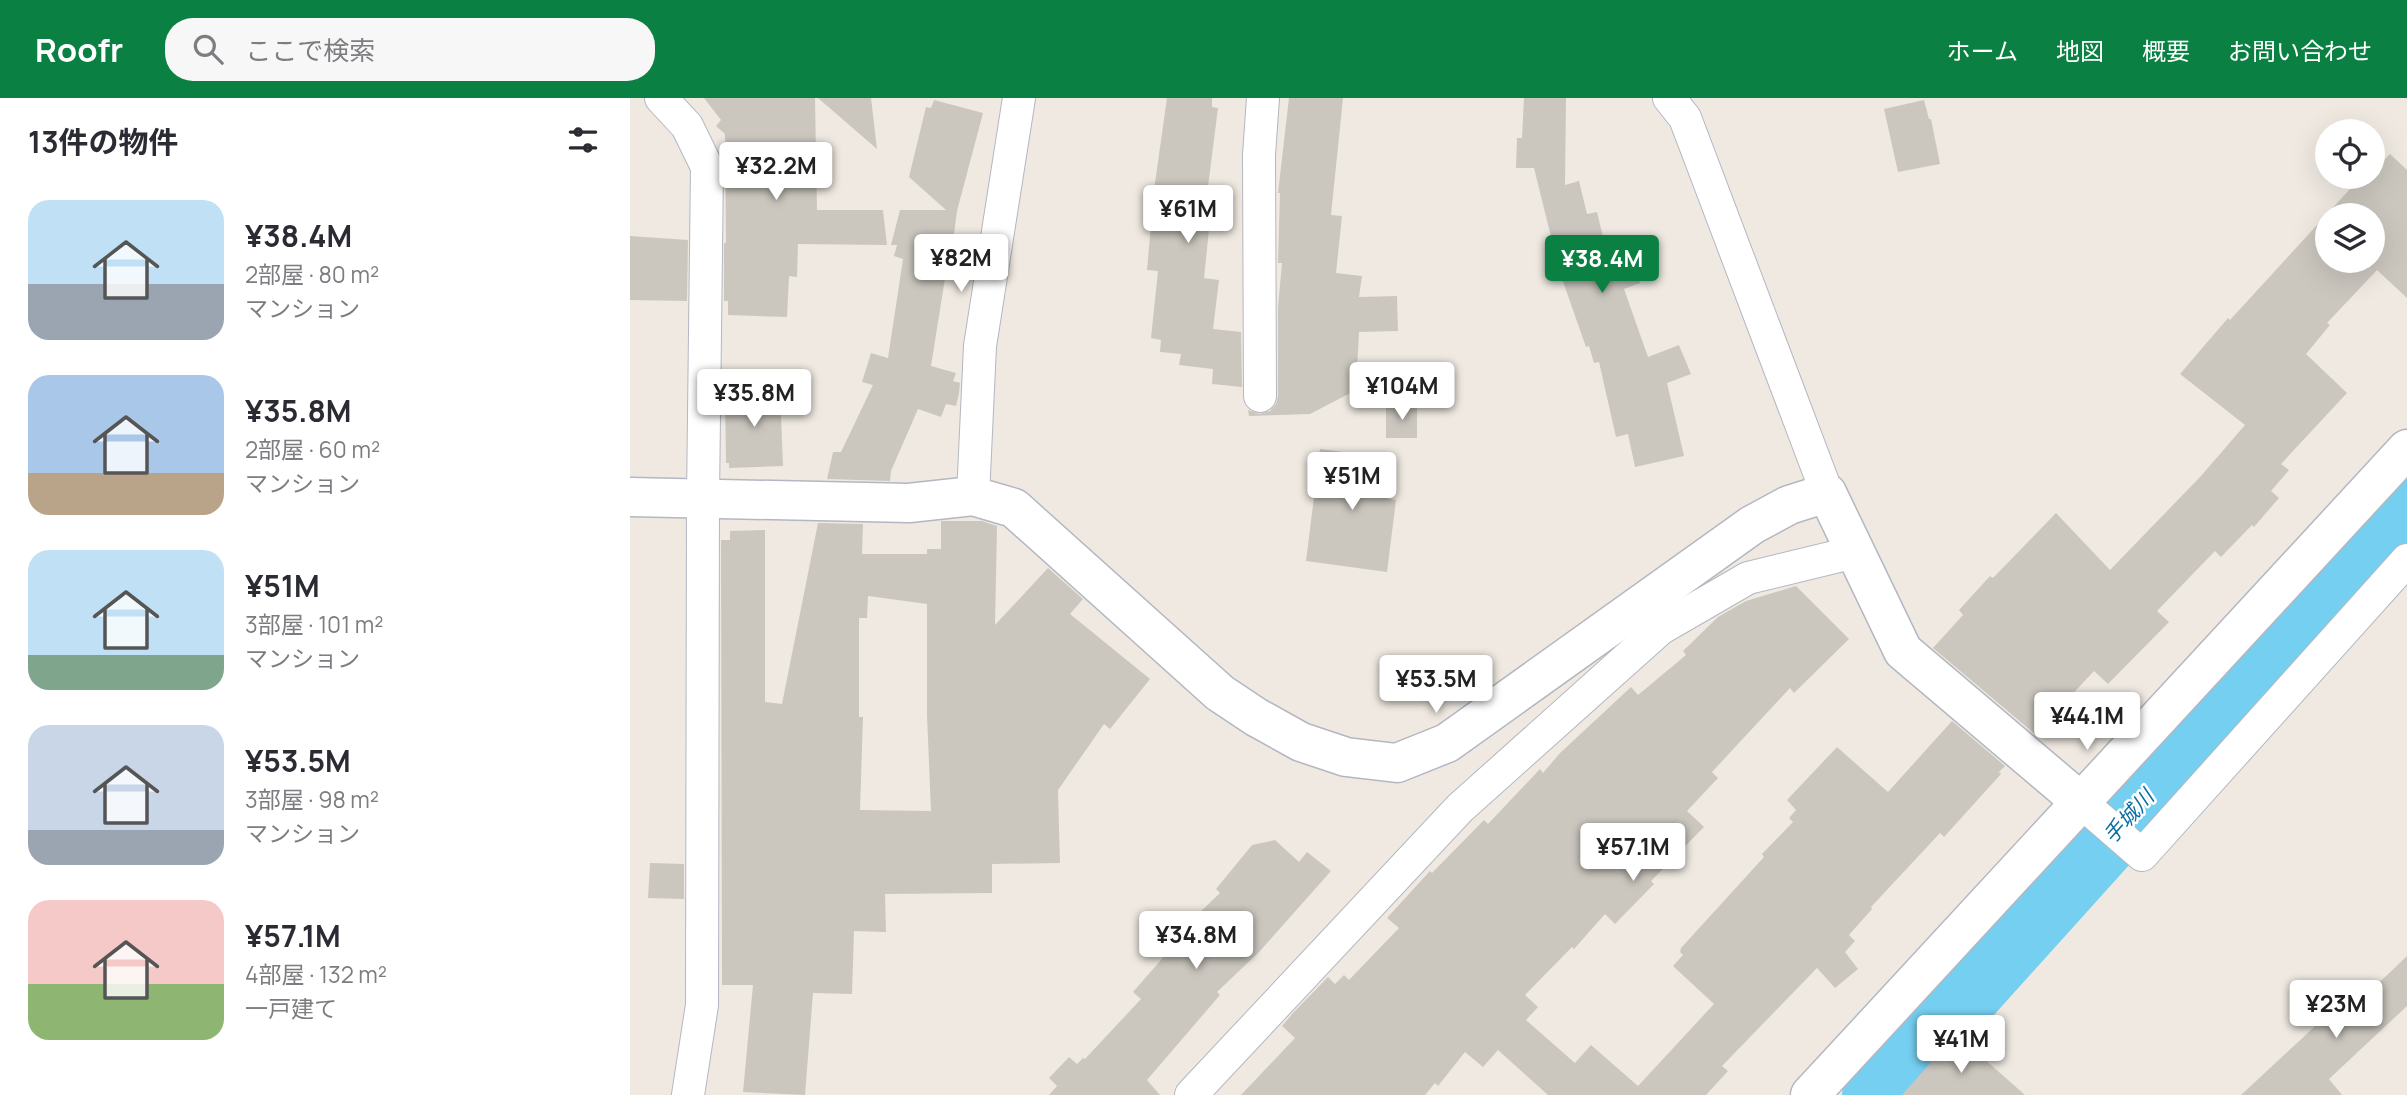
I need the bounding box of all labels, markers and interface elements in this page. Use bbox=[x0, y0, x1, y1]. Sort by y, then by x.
search box bbox=[165, 18, 655, 81]
text: Roofr bbox=[35, 27, 123, 72]
icon: search bbox=[189, 30, 227, 68]
text: ここで検索 bbox=[245, 32, 375, 68]
text: ホーム bbox=[1947, 34, 2018, 67]
text: 地図 bbox=[2056, 34, 2104, 67]
text: 概要 bbox=[2142, 34, 2190, 67]
text: お問い合わせ bbox=[2228, 34, 2372, 67]
map controls bbox=[2315, 119, 2385, 273]
button: locate bbox=[2315, 119, 2385, 189]
text: 13件の物件 bbox=[28, 121, 179, 162]
icon: filters bbox=[564, 121, 602, 159]
pin: ¥32.2M bbox=[719, 142, 833, 202]
text: ¥32.2M bbox=[735, 149, 817, 181]
pin: ¥61M bbox=[1147, 186, 1229, 245]
text: ¥61M bbox=[1159, 192, 1217, 224]
button: layers bbox=[2315, 203, 2385, 273]
text: ¥38.4M bbox=[245, 215, 352, 256]
icon: home bbox=[84, 228, 168, 312]
pin: ¥82M bbox=[920, 234, 1002, 294]
pin: ¥38.4M bbox=[1545, 236, 1659, 295]
text: ¥82M bbox=[930, 241, 992, 273]
text: ¥38.4M bbox=[1561, 242, 1643, 274]
text: 2部屋 · 80 m² bbox=[245, 258, 379, 290]
text: マンション bbox=[245, 292, 360, 324]
pin: ¥104M bbox=[1353, 362, 1451, 422]
text: ¥104M bbox=[1366, 369, 1438, 401]
pin: ¥35.8M bbox=[697, 370, 811, 429]
text: ¥35.8M bbox=[713, 376, 795, 408]
text: ¥35.8M bbox=[245, 390, 352, 431]
icon: home bbox=[84, 403, 168, 487]
text: 2部屋 · 60 m² bbox=[245, 433, 380, 465]
pin: ¥51M bbox=[1311, 452, 1393, 512]
text: ¥51M bbox=[1323, 459, 1381, 491]
text: マンション bbox=[245, 467, 360, 499]
text: ¥51M bbox=[245, 565, 320, 606]
icon: home bbox=[84, 578, 168, 662]
text: 3部屋 · 101 m² bbox=[245, 608, 383, 640]
text: マンション bbox=[245, 642, 360, 674]
pin: ¥53.5M bbox=[1379, 656, 1493, 715]
text: ¥53.5M bbox=[1395, 662, 1477, 694]
pin: ¥44.1M bbox=[2030, 692, 2144, 752]
text: ¥44.1M bbox=[2050, 699, 2124, 731]
text: ¥53.5M bbox=[245, 740, 351, 781]
icon: home bbox=[84, 753, 168, 837]
water label: 手城川 bbox=[2097, 782, 2161, 849]
text: 3部屋 · 98 m² bbox=[245, 783, 379, 815]
text: マンション bbox=[245, 817, 360, 849]
pin: ¥57.1M bbox=[1576, 824, 1690, 883]
text: ¥57.1M bbox=[1596, 830, 1670, 862]
pin: ¥34.8M bbox=[1139, 912, 1253, 971]
text: ¥57.1M bbox=[245, 915, 341, 956]
text: ¥34.8M bbox=[1155, 918, 1237, 950]
icon: home bbox=[84, 928, 168, 1012]
text: 4部屋 · 132 m² bbox=[245, 958, 387, 990]
pin: ¥23M bbox=[2295, 981, 2377, 1040]
text: ¥23M bbox=[2306, 987, 2366, 1019]
text: 一戸建て bbox=[245, 992, 337, 1024]
pin: ¥41M bbox=[1920, 1016, 2002, 1075]
text: ¥41M bbox=[1933, 1022, 1989, 1054]

